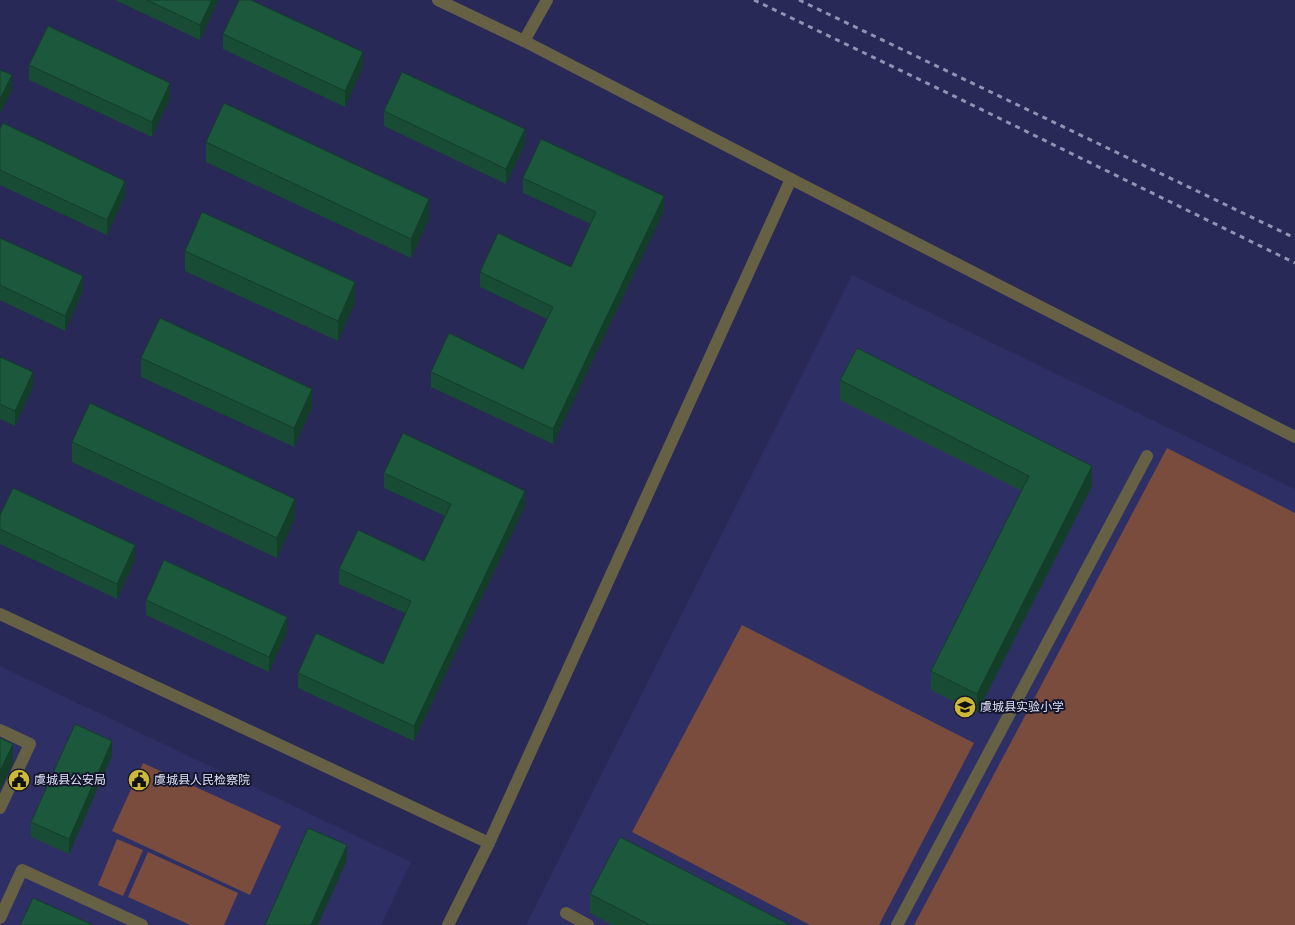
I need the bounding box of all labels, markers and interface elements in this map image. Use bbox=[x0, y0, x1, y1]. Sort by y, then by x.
school or university icon: 虞城县实验小学 bbox=[952, 694, 978, 720]
place label: 虞城县实验小学 bbox=[980, 699, 1064, 715]
public building icon: 虞城县公安局 bbox=[6, 767, 32, 793]
public building icon: 虞城县人民检察院 bbox=[126, 767, 152, 793]
place label: 虞城县公安局 bbox=[34, 772, 106, 788]
place label: 虞城县人民检察院 bbox=[154, 772, 250, 788]

